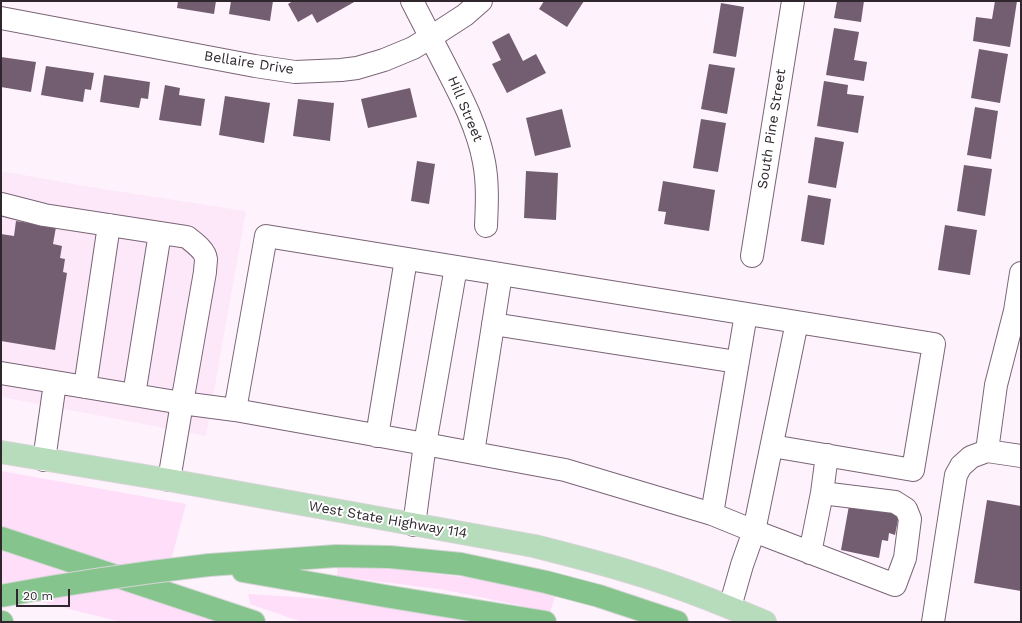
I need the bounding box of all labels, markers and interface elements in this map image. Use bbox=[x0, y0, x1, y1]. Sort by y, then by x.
street label: Bellaire Drive bbox=[203, 48, 295, 78]
street label: South Pine Street bbox=[754, 68, 790, 190]
street label: Hill Street bbox=[444, 74, 486, 144]
street label: West State Highway 114 bbox=[307, 498, 469, 542]
scale bar bbox=[18, 581, 72, 607]
text: 20 m bbox=[23, 589, 53, 603]

